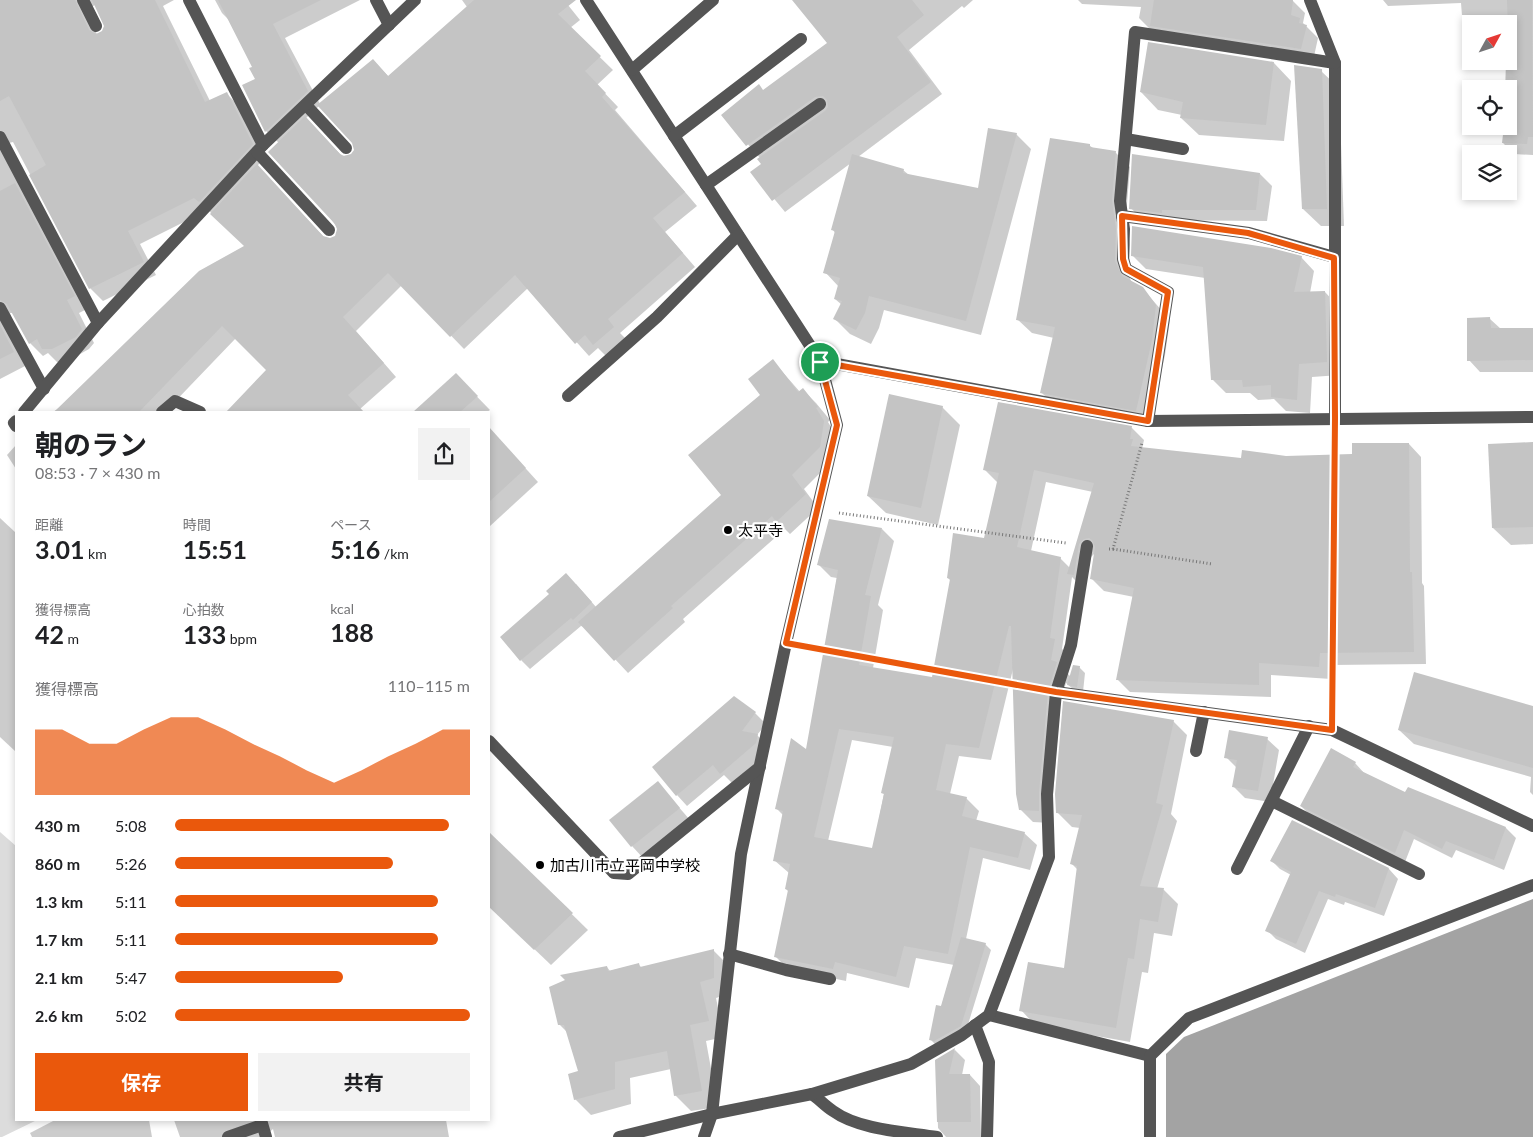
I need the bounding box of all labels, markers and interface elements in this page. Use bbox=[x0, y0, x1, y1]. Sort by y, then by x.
north arrow bbox=[1462, 15, 1518, 70]
map controls bbox=[1462, 15, 1517, 200]
button: locate bbox=[1462, 80, 1517, 135]
button: layers bbox=[1462, 145, 1517, 200]
pin bbox=[799, 341, 841, 383]
icon: arrive bbox=[806, 348, 834, 376]
text: 朝のラン bbox=[35, 427, 147, 461]
button: share bbox=[418, 428, 470, 480]
text: 08:53 · 7 × 430 m bbox=[35, 463, 160, 482]
text: 距離 bbox=[35, 516, 63, 533]
text: 時間 bbox=[183, 516, 211, 533]
text: ペース bbox=[330, 516, 372, 533]
place label: 太平寺 bbox=[738, 521, 783, 539]
marker: 太平寺 bbox=[722, 524, 734, 536]
text: 3.01 bbox=[35, 534, 84, 564]
text: 15:51 bbox=[183, 534, 247, 564]
text: 5:16 bbox=[330, 534, 380, 564]
text: km bbox=[84, 545, 107, 562]
text: /km bbox=[380, 545, 409, 562]
text: kcal bbox=[330, 600, 354, 617]
text: 獲得標高 bbox=[35, 601, 91, 618]
text: 心拍数 bbox=[183, 601, 225, 618]
text: 188 bbox=[330, 617, 374, 647]
text: 42 bbox=[35, 619, 64, 649]
text: 133 bbox=[183, 619, 226, 649]
text: m bbox=[64, 630, 79, 647]
text: bpm bbox=[226, 630, 257, 647]
text: 110–115 m bbox=[388, 676, 470, 695]
text: 獲得標高 bbox=[35, 679, 99, 698]
text: 430 m bbox=[35, 816, 80, 835]
text: 5:08 bbox=[115, 816, 147, 835]
text: 860 m bbox=[35, 854, 80, 873]
text: 5:26 bbox=[115, 854, 147, 873]
place label: 加古川市立平岡中学校 bbox=[550, 856, 700, 874]
marker: 加古川市立平岡中学校 bbox=[534, 859, 546, 871]
text: 1.3 km bbox=[35, 892, 83, 911]
text: 5:11 bbox=[115, 892, 147, 911]
text: 1.7 km bbox=[35, 930, 83, 949]
text: 5:11 bbox=[115, 930, 147, 949]
text: 2.1 km bbox=[35, 968, 83, 987]
text: 5:47 bbox=[115, 968, 147, 987]
text: 2.6 km bbox=[35, 1006, 83, 1025]
text: 5:02 bbox=[115, 1006, 147, 1025]
button: 保存 bbox=[35, 1053, 248, 1111]
button: 共有 bbox=[258, 1053, 470, 1111]

